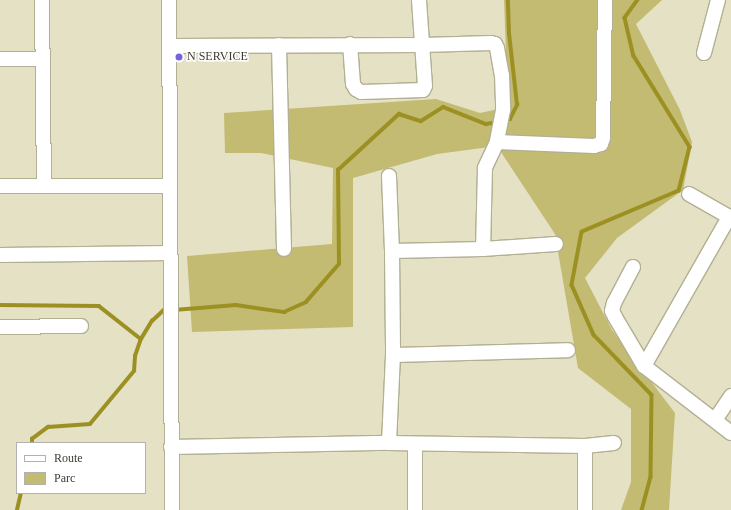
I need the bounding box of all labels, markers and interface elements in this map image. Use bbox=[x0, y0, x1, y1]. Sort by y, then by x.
place label: N SERVICE bbox=[187, 50, 248, 64]
marker: N SERVICE bbox=[174, 52, 184, 62]
legend bbox=[16, 442, 146, 494]
text: Route bbox=[54, 451, 83, 465]
text: Parc bbox=[54, 471, 75, 485]

